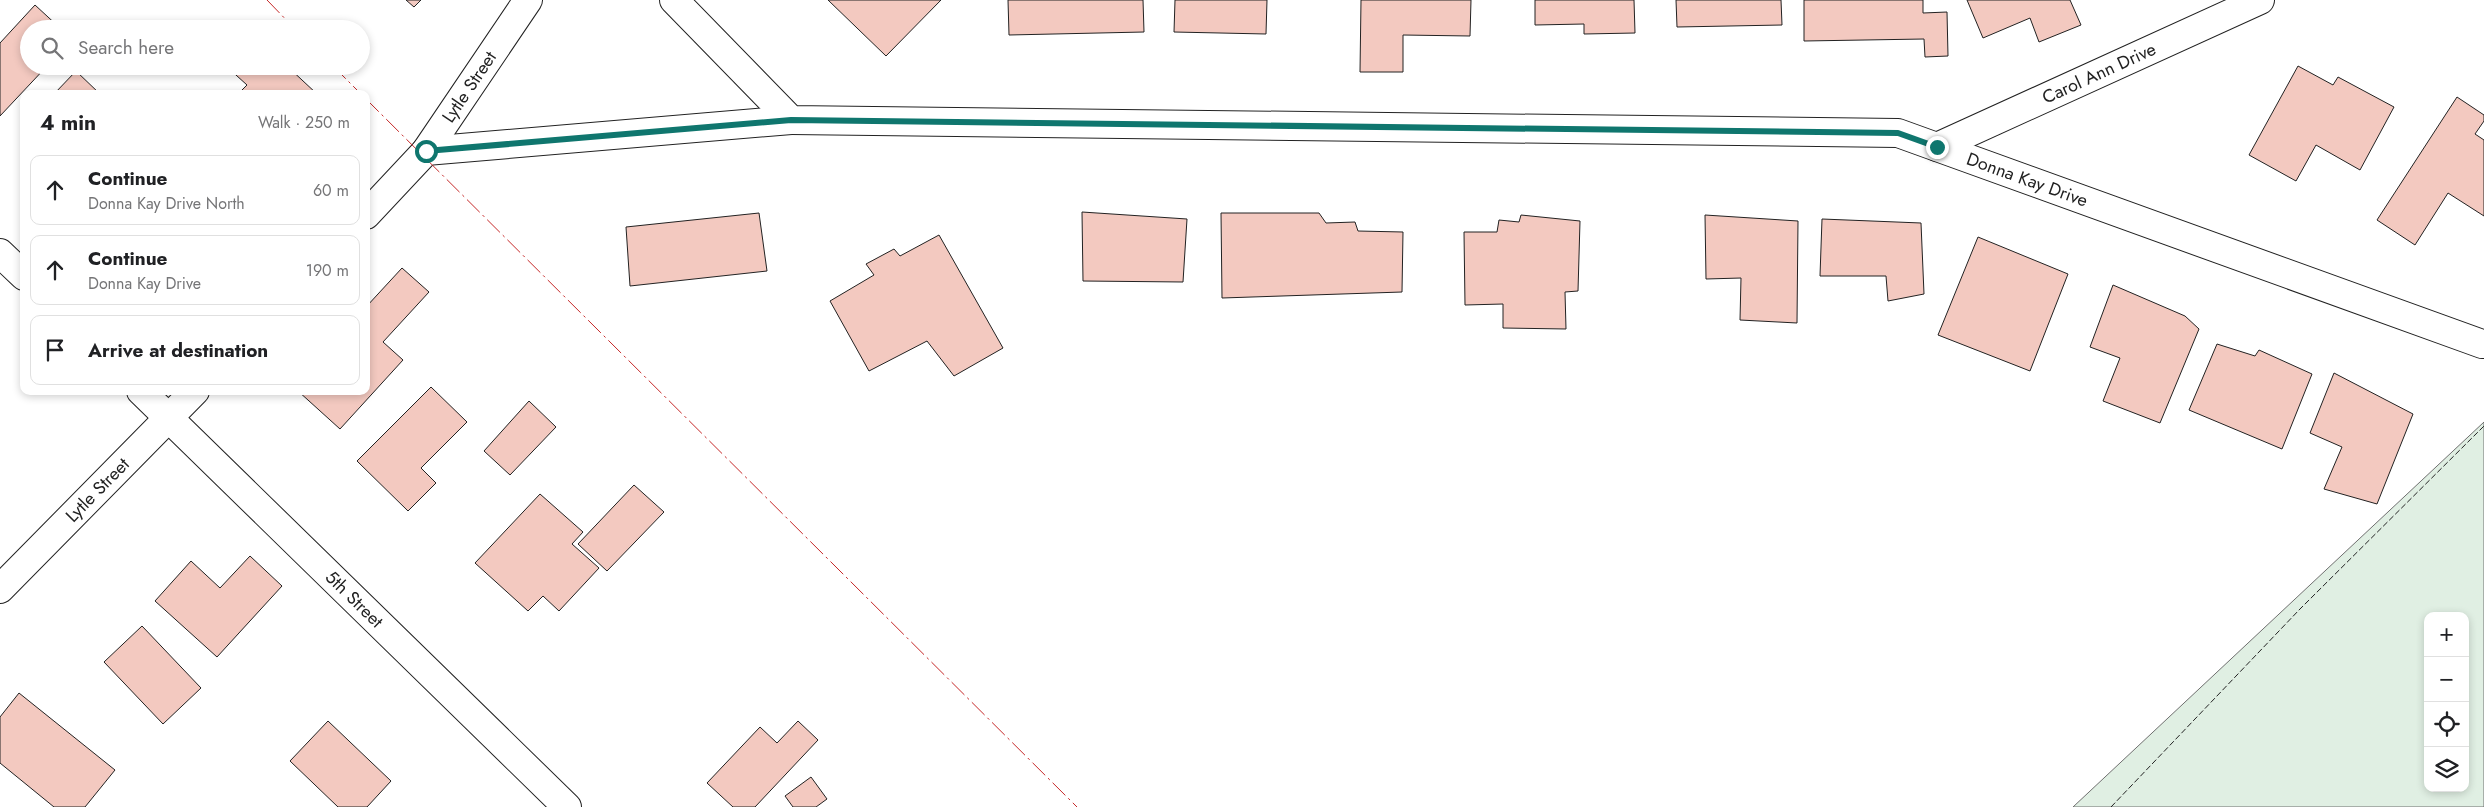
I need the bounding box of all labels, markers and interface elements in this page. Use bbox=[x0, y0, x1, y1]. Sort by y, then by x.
search box bbox=[20, 20, 370, 75]
icon: search bbox=[38, 34, 66, 62]
text: Search here bbox=[78, 34, 174, 61]
street label: Carol Ann Drive bbox=[2038, 36, 2160, 110]
street label: Lytle Street bbox=[436, 45, 503, 128]
text: 4 min bbox=[40, 108, 96, 138]
text: Walk · 250 m bbox=[258, 111, 350, 134]
route end bbox=[1926, 136, 1949, 159]
route start bbox=[415, 140, 438, 163]
street label: Donna Kay Drive bbox=[1963, 146, 2091, 214]
text: Continue bbox=[88, 165, 167, 192]
icon: ahead bbox=[41, 176, 69, 204]
text: 60 m bbox=[313, 179, 349, 202]
text: Donna Kay Drive North bbox=[88, 192, 245, 215]
text: Continue bbox=[88, 245, 167, 272]
icon: ahead bbox=[41, 256, 69, 284]
text: 190 m bbox=[306, 259, 349, 282]
text: Donna Kay Drive bbox=[88, 272, 201, 295]
icon: arrive bbox=[41, 336, 69, 364]
text: Arrive at destination bbox=[88, 337, 268, 364]
street label: Lytle Street bbox=[60, 451, 136, 528]
street label: 5th Street bbox=[319, 565, 390, 634]
map controls bbox=[2424, 612, 2469, 792]
button: + bbox=[2424, 612, 2469, 657]
button: − bbox=[2424, 657, 2469, 702]
button: locate bbox=[2424, 702, 2469, 747]
button: layers bbox=[2424, 747, 2469, 792]

